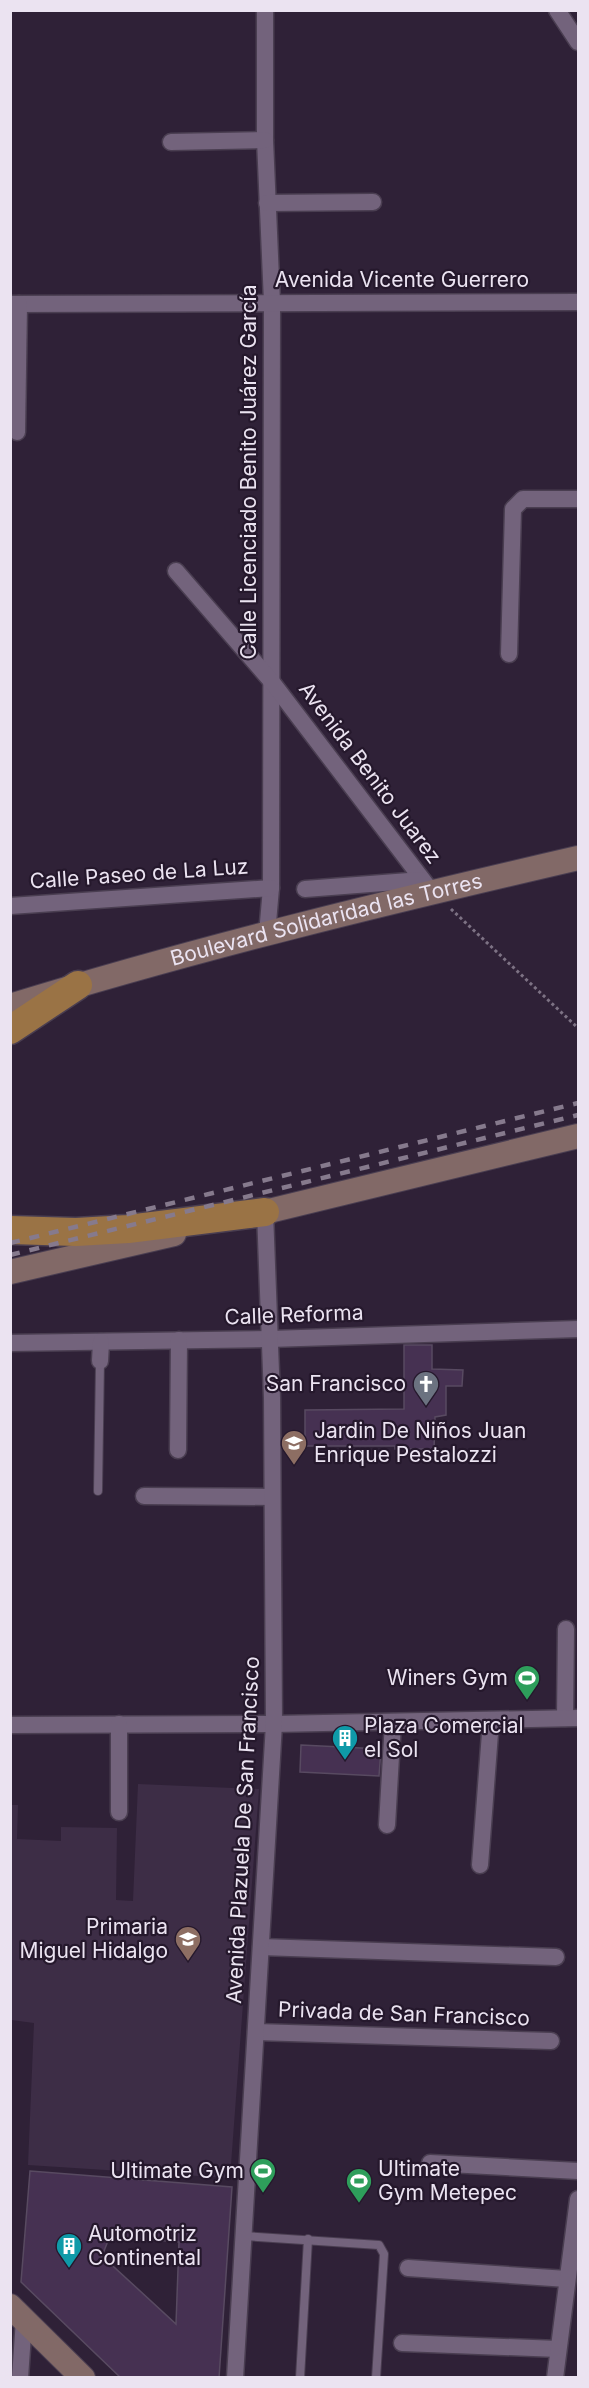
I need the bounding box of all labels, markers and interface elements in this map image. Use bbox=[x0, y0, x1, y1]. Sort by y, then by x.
street label: Avenida Vicente Guerrero bbox=[275, 267, 529, 292]
street label: Calle Licenciado Benito Juárez García bbox=[236, 284, 261, 660]
street label: Avenida Benito Juarez bbox=[294, 677, 447, 868]
street label: Calle Paseo de La Luz bbox=[29, 853, 249, 894]
street label: Boulevard Solidaridad las Torres bbox=[168, 868, 485, 971]
street label: Calle Reforma bbox=[224, 1300, 364, 1329]
church icon: San Francisco bbox=[411, 1369, 441, 1407]
place label: San Francisco bbox=[266, 1371, 406, 1396]
place label: Jardin De Niños Juan Enrique Pestalozzi bbox=[314, 1418, 526, 1467]
school or university icon: Jardin De Niños Juan Enrique Pestalozzi bbox=[279, 1428, 309, 1466]
street label: Avenida Plazuela De San Francisco bbox=[221, 1656, 264, 2004]
sports icon: Winers Gym bbox=[512, 1663, 542, 1701]
place label: Winers Gym bbox=[387, 1665, 508, 1690]
place label: Plaza Comercial el Sol bbox=[364, 1713, 524, 1762]
building icon: Plaza Comercial el Sol bbox=[330, 1723, 360, 1761]
place label: Primaria Miguel Hidalgo bbox=[20, 1914, 168, 1963]
school or university icon: Primaria Miguel Hidalgo bbox=[173, 1924, 203, 1962]
street label: Privada de San Francisco bbox=[278, 1997, 530, 2030]
sports icon: Ultimate Gym bbox=[248, 2156, 278, 2194]
place label: Ultimate Gym Metepec bbox=[378, 2156, 517, 2205]
place label: Ultimate Gym bbox=[110, 2158, 244, 2183]
sports icon: Ultimate Gym Metepec bbox=[344, 2166, 374, 2204]
place label: Automotriz Continental bbox=[88, 2221, 201, 2270]
building icon: Automotriz Continental bbox=[54, 2231, 84, 2269]

